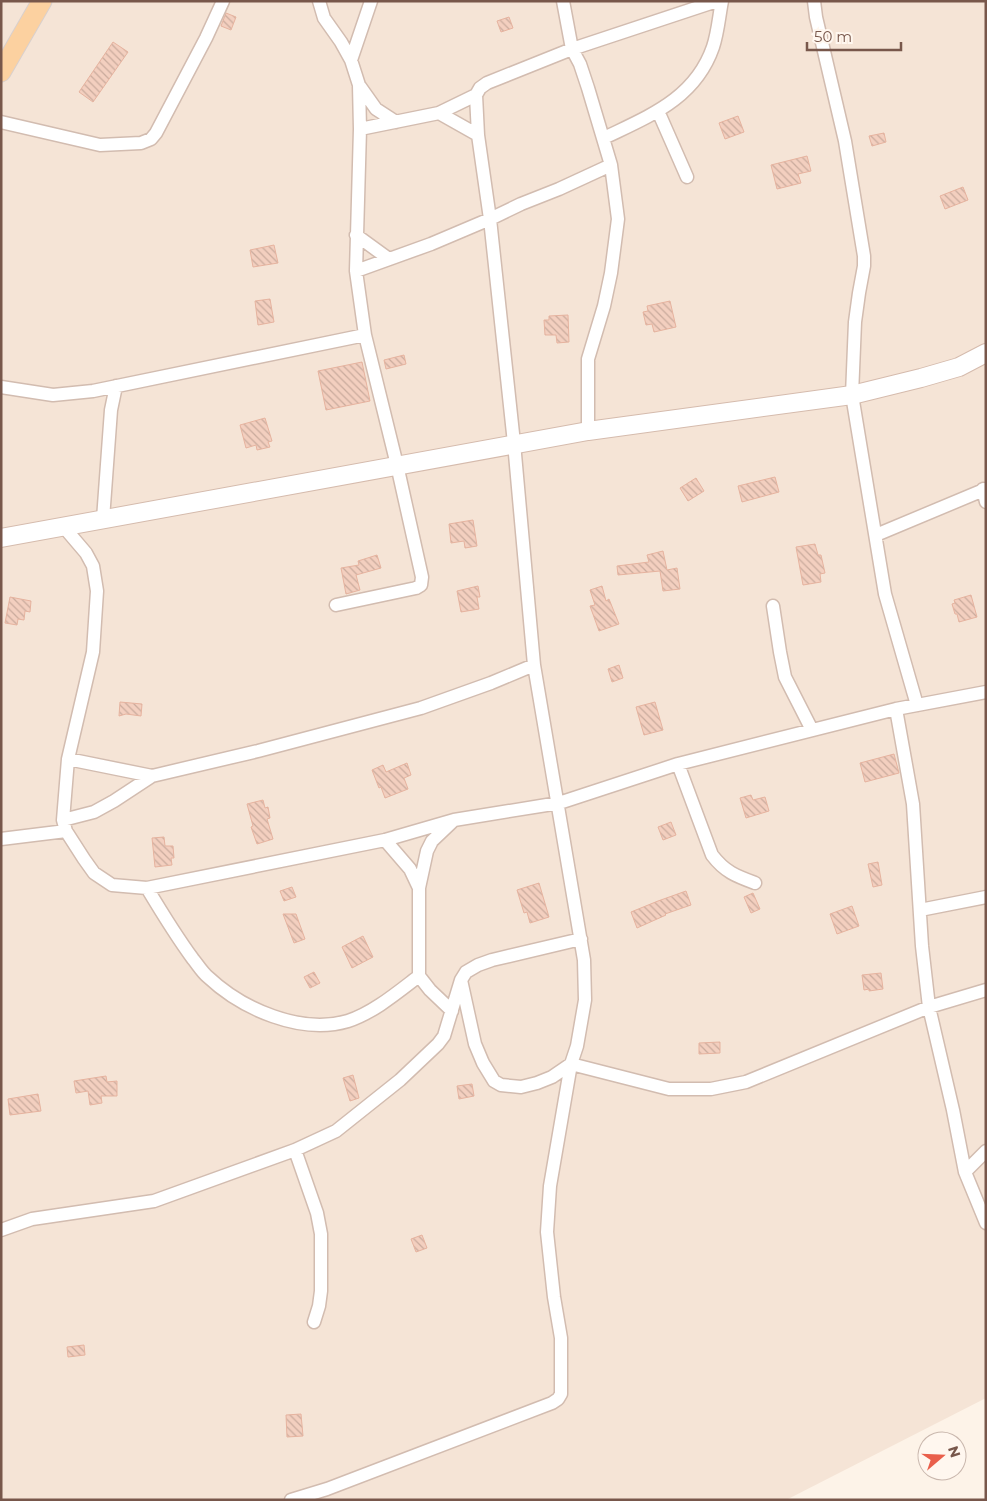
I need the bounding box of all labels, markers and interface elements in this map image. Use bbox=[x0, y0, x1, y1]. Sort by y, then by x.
scale bar bbox=[807, 20, 901, 52]
text: 50 m bbox=[814, 27, 852, 46]
north arrow bbox=[917, 1431, 967, 1481]
text: N bbox=[944, 1443, 965, 1460]

